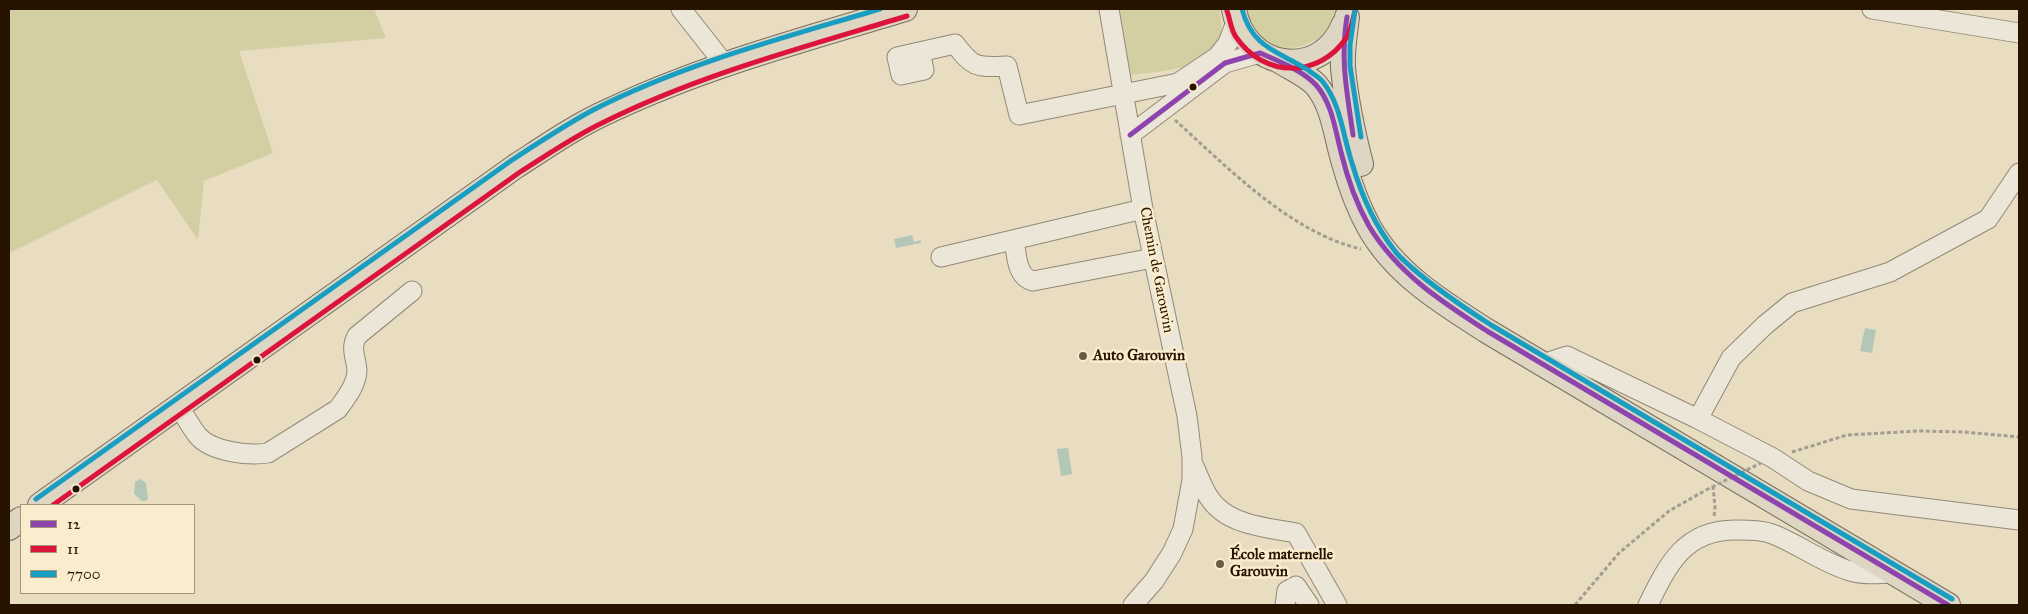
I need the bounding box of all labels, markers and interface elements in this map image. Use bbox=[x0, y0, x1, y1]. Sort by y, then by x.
unlabelled marker bbox=[1188, 82, 1198, 92]
street label: Chemin de Garouvin bbox=[1135, 206, 1177, 334]
place label: Auto Garouvin bbox=[1093, 347, 1185, 365]
marker: Auto Garouvin bbox=[1077, 350, 1089, 362]
unlabelled marker bbox=[252, 355, 262, 365]
unlabelled marker bbox=[71, 484, 81, 494]
legend bbox=[20, 504, 195, 594]
text: 12 bbox=[67, 515, 80, 533]
text: 11 bbox=[67, 540, 79, 558]
place label: École maternelle Garouvin bbox=[1230, 546, 1333, 581]
marker: École maternelle Garouvin bbox=[1214, 558, 1226, 570]
text: 7700 bbox=[67, 565, 100, 583]

